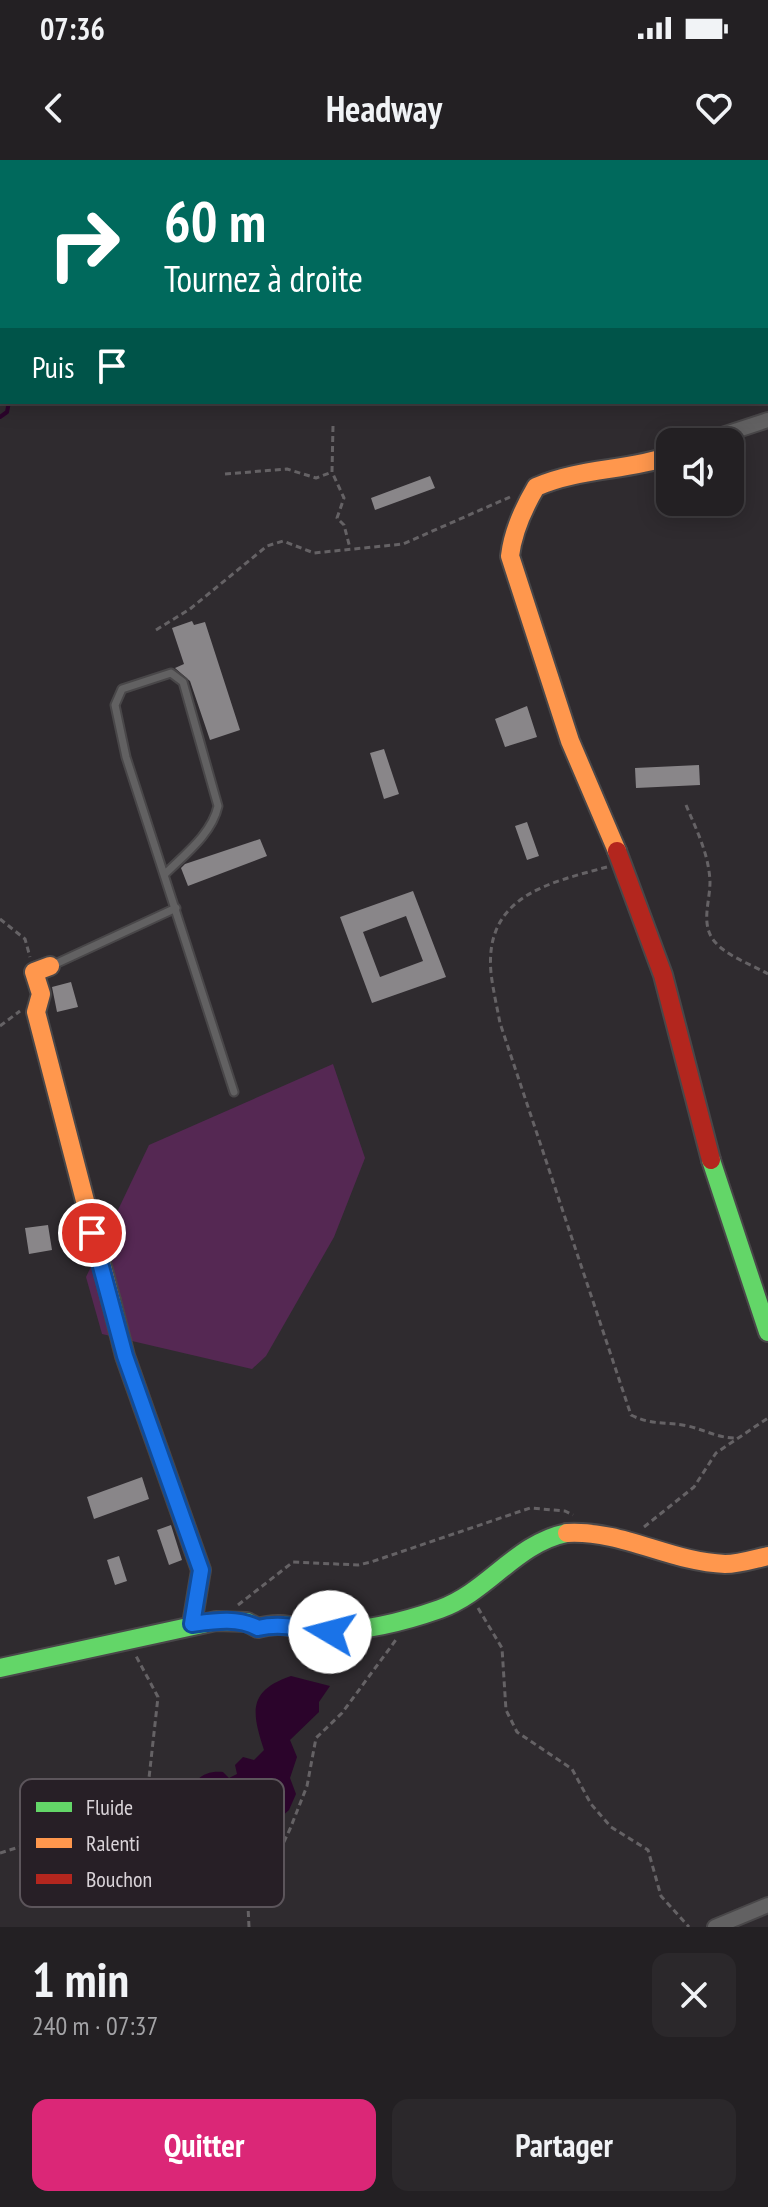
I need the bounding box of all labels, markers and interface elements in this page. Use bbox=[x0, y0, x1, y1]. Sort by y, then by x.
text: 07:36 bbox=[40, 9, 105, 48]
text: Headway bbox=[326, 85, 442, 132]
icon: back bbox=[32, 86, 76, 130]
icon: heart bbox=[692, 86, 736, 130]
text: 60 m bbox=[164, 185, 266, 257]
icon: right bbox=[32, 192, 136, 296]
text: Tournez à droite bbox=[164, 255, 363, 302]
icon: arrive bbox=[90, 344, 134, 388]
text: Puis bbox=[32, 347, 74, 386]
map controls bbox=[656, 428, 744, 516]
button: sound bbox=[656, 428, 744, 516]
pin bbox=[58, 1199, 126, 1267]
icon: arrive bbox=[70, 1211, 114, 1255]
position arrow bbox=[288, 1590, 372, 1674]
legend bbox=[20, 1779, 284, 1907]
text: Fluide bbox=[86, 1793, 133, 1821]
text: Ralenti bbox=[86, 1829, 140, 1857]
text: Bouchon bbox=[86, 1865, 152, 1893]
text: 1 min bbox=[32, 1948, 129, 2010]
button: close bbox=[652, 1953, 736, 2037]
text: 240 m · 07:37 bbox=[32, 2009, 158, 2042]
button: Quitter bbox=[32, 2099, 376, 2191]
button: Partager bbox=[392, 2099, 736, 2191]

